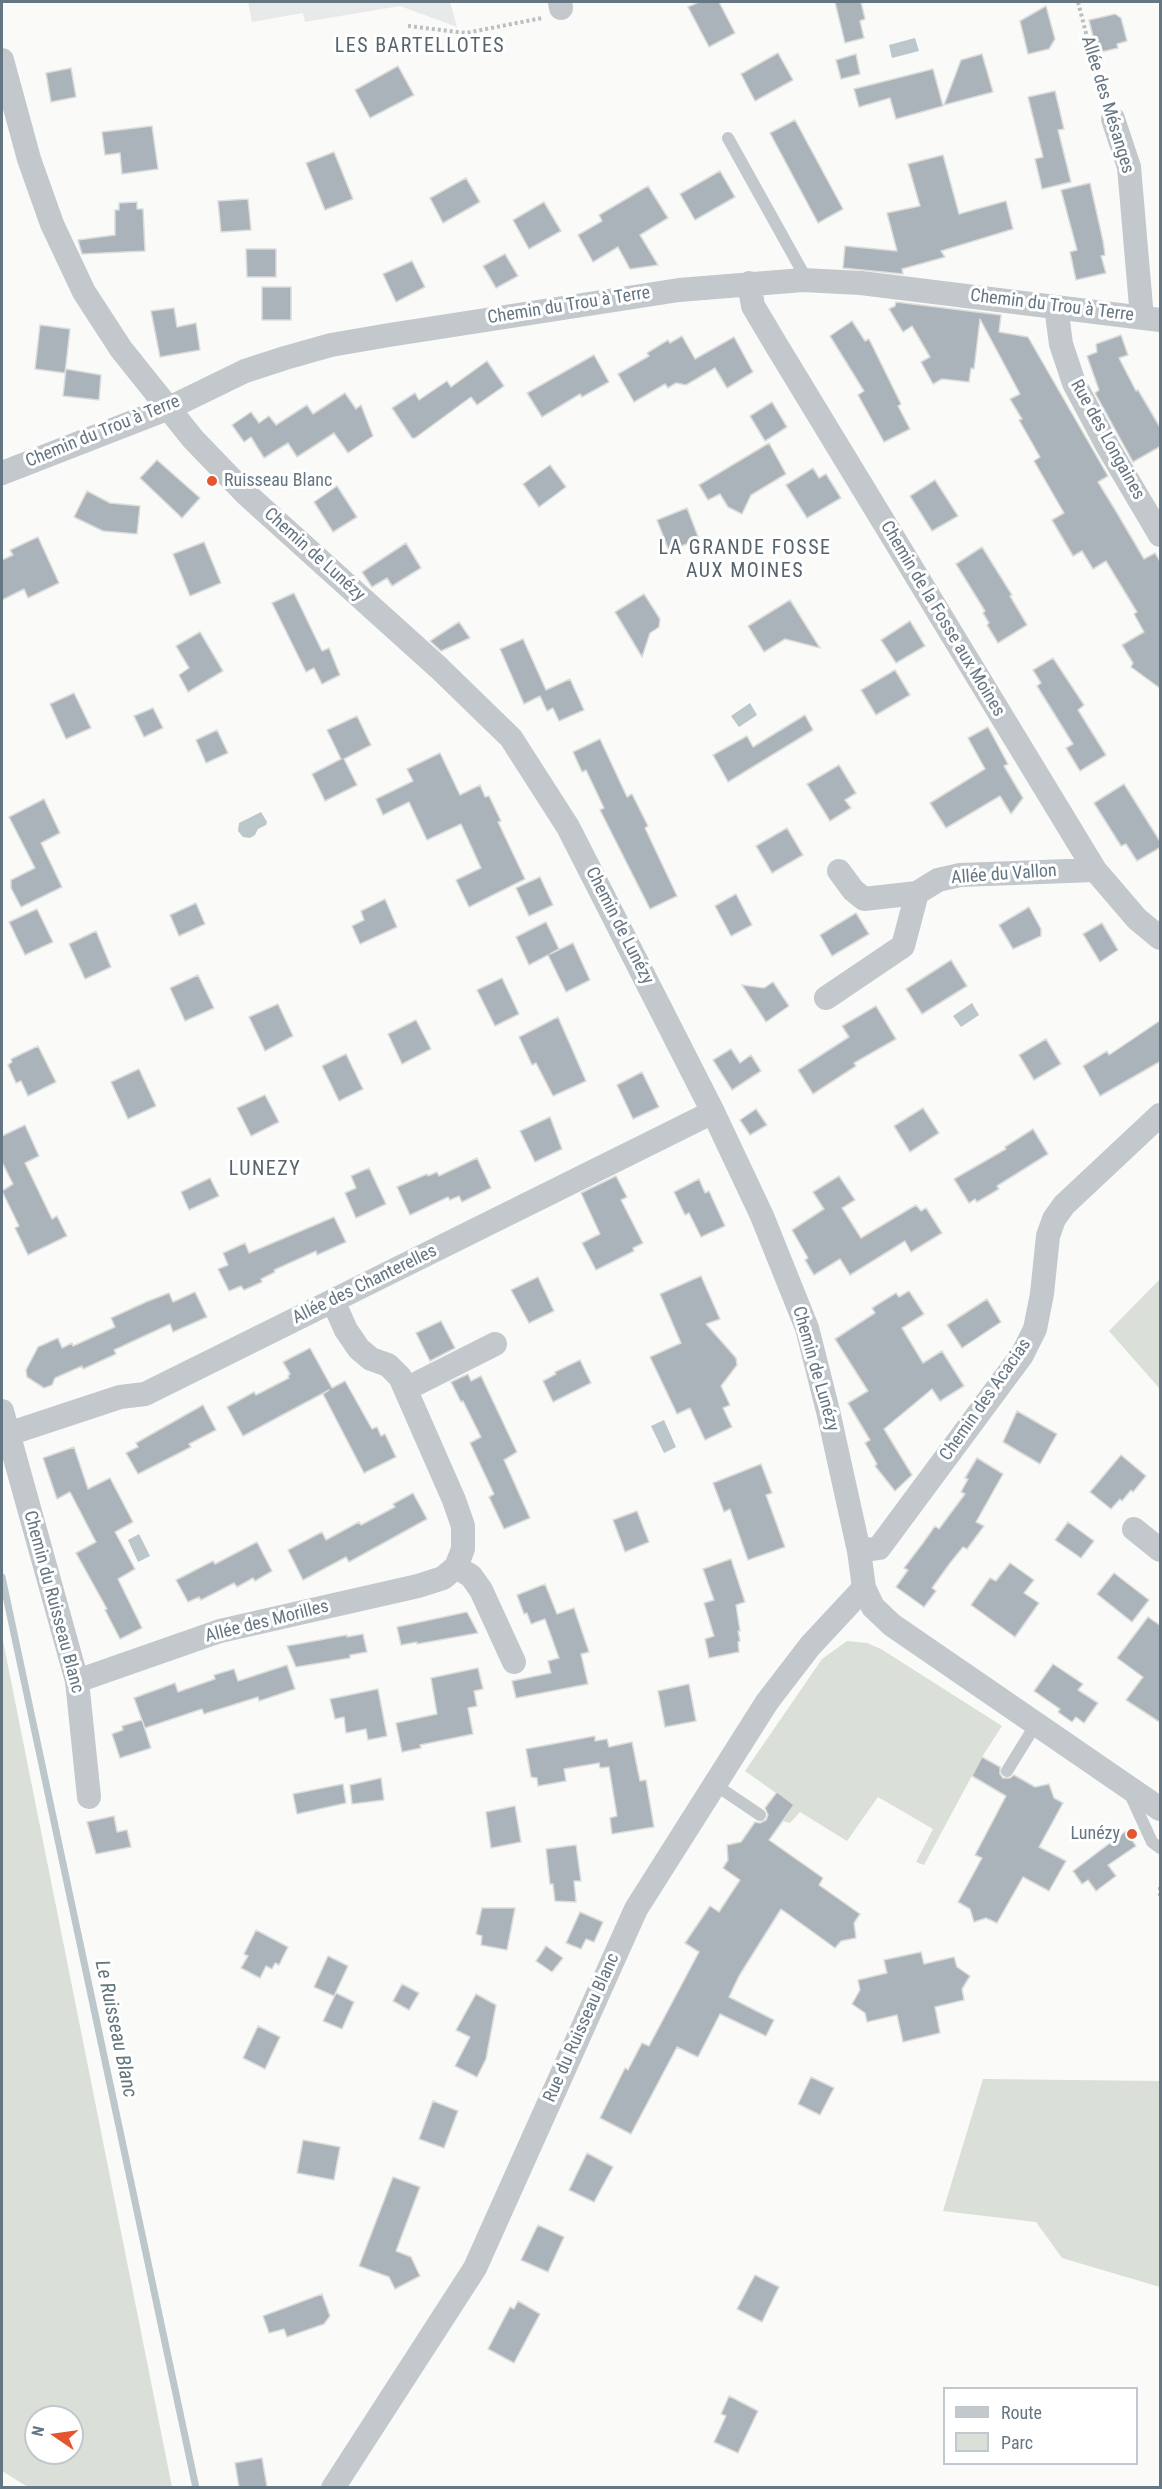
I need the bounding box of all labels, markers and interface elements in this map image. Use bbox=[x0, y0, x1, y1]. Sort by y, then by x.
street label: Allée des Mésanges bbox=[1076, 34, 1138, 176]
district label: LES BARTELLOTES bbox=[335, 35, 505, 59]
street label: Chemin du Trou à Terre bbox=[486, 282, 652, 330]
street label: Chemin du Trou à Terre bbox=[969, 285, 1135, 327]
street label: Rue des Longaines bbox=[1065, 376, 1149, 504]
street label: Chemin du Trou à Terre bbox=[23, 391, 183, 473]
place label: Ruisseau Blanc bbox=[224, 470, 332, 492]
marker: Ruisseau Blanc bbox=[205, 474, 219, 488]
street label: Chemin de Lunézy bbox=[259, 504, 369, 606]
street label: Chemin de la Fosse aux Moines bbox=[875, 517, 1009, 721]
district label: LA GRANDE FOSSE AUX MOINES bbox=[659, 537, 831, 584]
street label: Allée du Vallon bbox=[951, 861, 1057, 889]
street label: Chemin de Lunézy bbox=[580, 864, 658, 988]
district label: LUNEZY bbox=[229, 1158, 301, 1182]
street label: Allée des Chanterelles bbox=[289, 1241, 441, 1329]
street label: Chemin de Lunézy bbox=[787, 1304, 843, 1434]
street label: Chemin des Acacias bbox=[936, 1335, 1036, 1465]
street label: Chemin du Ruisseau Blanc bbox=[18, 1508, 88, 1696]
street label: Allée des Morilles bbox=[203, 1596, 331, 1648]
place label: Lunézy bbox=[1071, 1823, 1120, 1845]
marker: Lunézy bbox=[1125, 1827, 1139, 1841]
street label: Rue du Ruisseau Blanc bbox=[539, 1950, 625, 2106]
water label: Le Ruisseau Blanc bbox=[89, 1958, 141, 2100]
legend bbox=[943, 2387, 1138, 2465]
text: Route bbox=[1001, 2402, 1042, 2423]
north arrow bbox=[24, 2405, 84, 2465]
text: N bbox=[28, 2424, 48, 2438]
text: Parc bbox=[1001, 2432, 1033, 2453]

